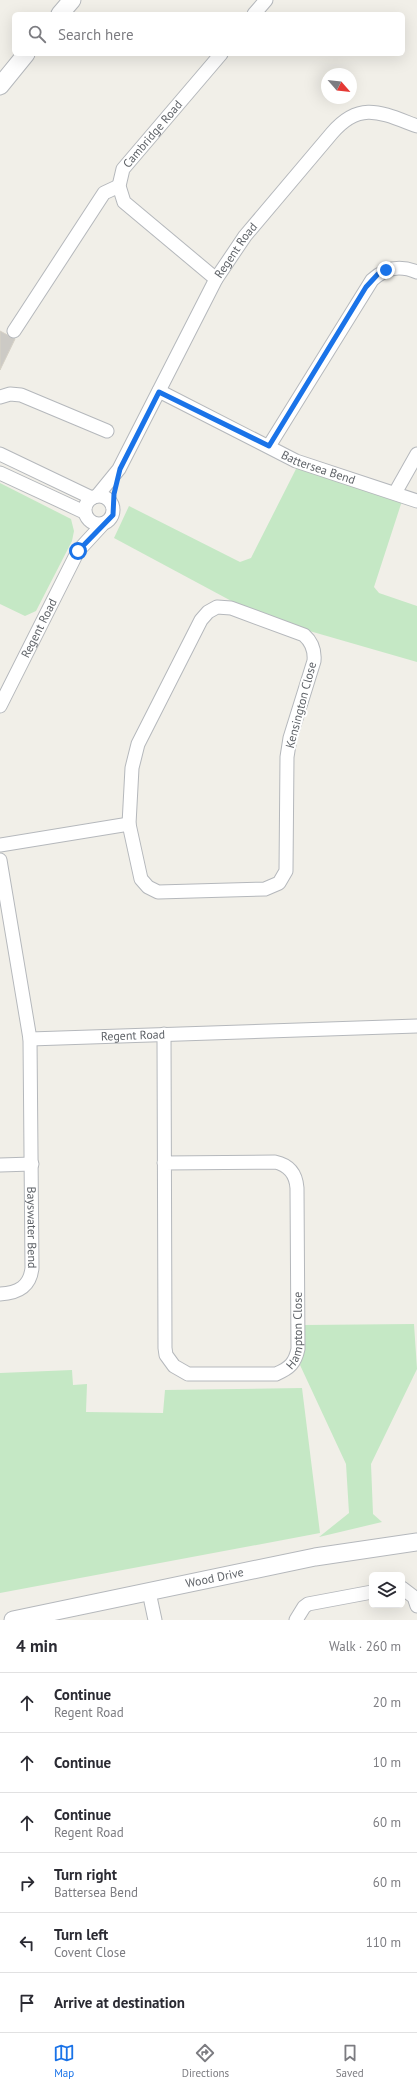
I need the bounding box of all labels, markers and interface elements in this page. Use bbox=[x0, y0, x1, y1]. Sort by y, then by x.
search box bbox=[12, 12, 405, 56]
icon: search bbox=[26, 23, 48, 45]
text: Search here bbox=[58, 25, 134, 44]
north arrow bbox=[321, 68, 357, 104]
street label: Cambridge Road bbox=[119, 97, 185, 171]
street label: Regent Road bbox=[211, 219, 260, 281]
route end bbox=[377, 261, 395, 279]
street label: Battersea Bend bbox=[279, 447, 357, 487]
route start bbox=[69, 542, 87, 560]
street label: Regent Road bbox=[17, 596, 60, 660]
street label: Kensington Close bbox=[282, 660, 319, 750]
street label: Regent Road bbox=[100, 1026, 165, 1044]
street label: Bayswater Bend bbox=[24, 1186, 40, 1269]
street label: Hampton Close bbox=[283, 1292, 305, 1372]
street label: Wood Drive bbox=[184, 1564, 245, 1591]
map controls bbox=[369, 1572, 405, 1608]
button: layers bbox=[369, 1572, 405, 1608]
text: 4 min bbox=[16, 1635, 57, 1657]
text: Walk · 260 m bbox=[329, 1638, 401, 1655]
text: Continue bbox=[54, 1685, 111, 1704]
icon: ahead bbox=[16, 1692, 38, 1714]
text: 20 m bbox=[373, 1694, 401, 1711]
text: Regent Road bbox=[54, 1704, 124, 1721]
icon: ahead bbox=[16, 1752, 38, 1774]
text: Continue bbox=[54, 1753, 111, 1772]
text: 10 m bbox=[373, 1754, 401, 1771]
text: Continue bbox=[54, 1805, 111, 1824]
icon: ahead bbox=[16, 1812, 38, 1834]
text: 60 m bbox=[373, 1814, 401, 1831]
text: Regent Road bbox=[54, 1824, 124, 1841]
text: Turn right bbox=[54, 1865, 117, 1884]
icon: right bbox=[16, 1872, 38, 1894]
text: 60 m bbox=[373, 1874, 401, 1891]
text: Battersea Bend bbox=[54, 1884, 138, 1901]
text: Turn left bbox=[54, 1925, 108, 1944]
icon: left bbox=[16, 1932, 38, 1954]
text: 110 m bbox=[366, 1934, 401, 1951]
text: Covent Close bbox=[54, 1944, 126, 1961]
icon: arrive bbox=[16, 1992, 38, 2014]
text: Arrive at destination bbox=[54, 1993, 185, 2012]
tab: Map bbox=[53, 2042, 75, 2080]
tab: Directions bbox=[182, 2042, 229, 2080]
tab: Saved bbox=[336, 2042, 364, 2080]

